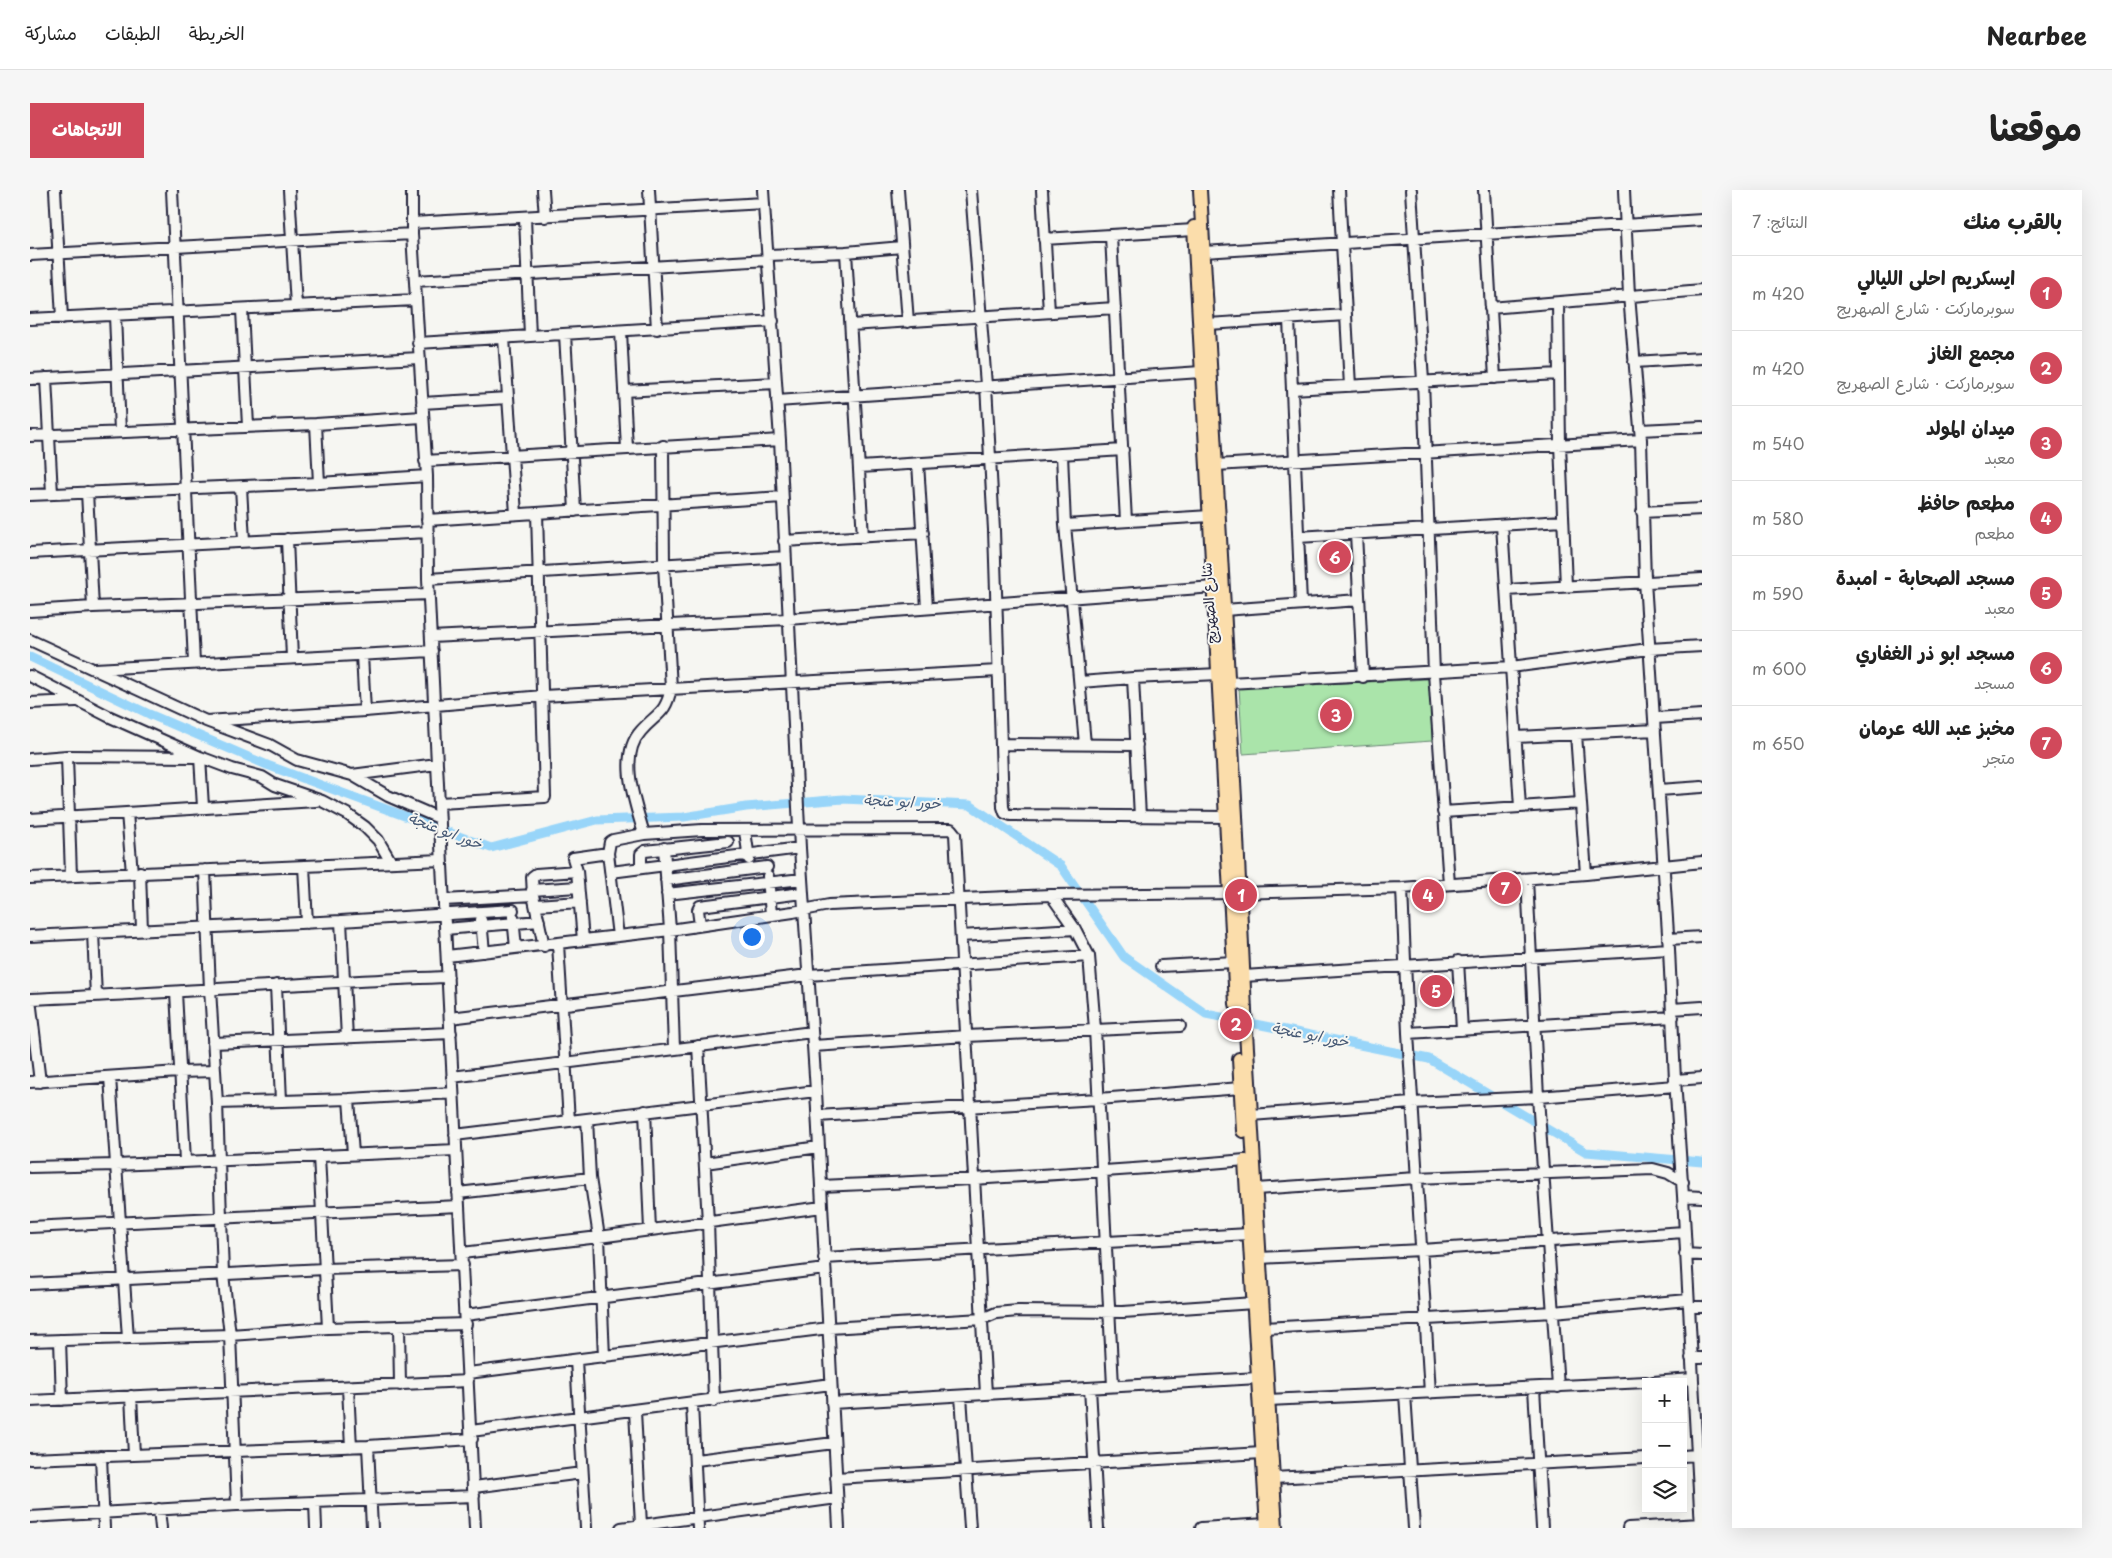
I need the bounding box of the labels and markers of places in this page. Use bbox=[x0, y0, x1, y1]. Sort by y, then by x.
pin: 6 bbox=[1319, 538, 1351, 576]
pin: 3 bbox=[1320, 696, 1352, 734]
pin: 7 bbox=[1489, 869, 1521, 907]
pin: 1 bbox=[1225, 876, 1257, 914]
pin: 4 bbox=[1412, 876, 1444, 914]
pin: 5 bbox=[1420, 972, 1452, 1010]
pin: 2 bbox=[1220, 1005, 1252, 1043]

